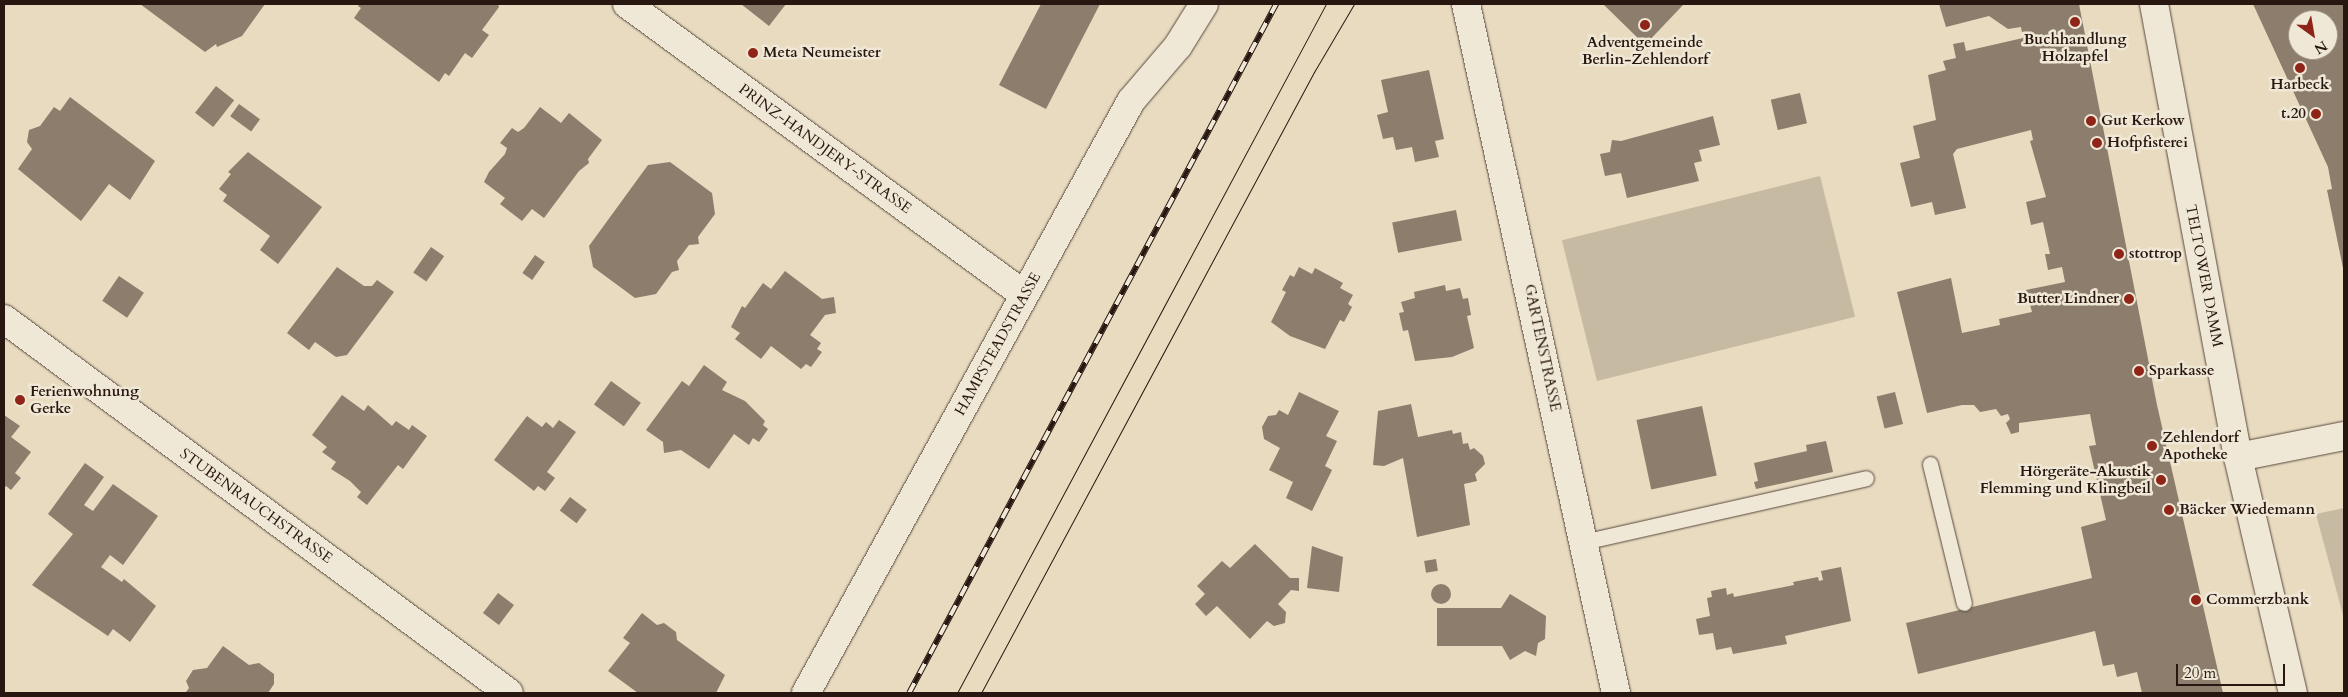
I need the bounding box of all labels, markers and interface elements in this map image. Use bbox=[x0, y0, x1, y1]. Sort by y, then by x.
north arrow bbox=[2288, 10, 2338, 60]
marker: Buchhandlung Holzapfel bbox=[2069, 16, 2081, 28]
marker: Adventgemeinde Berlin-Zehlendorf bbox=[1639, 19, 1651, 31]
place label: Buchhandlung Holzapfel bbox=[2024, 30, 2126, 65]
place label: Adventgemeinde Berlin-Zehlendorf bbox=[1582, 33, 1708, 68]
text: N bbox=[2310, 36, 2331, 59]
place label: Meta Neumeister bbox=[763, 44, 881, 62]
marker: Meta Neumeister bbox=[747, 47, 759, 59]
marker: Harbeck bbox=[2294, 62, 2306, 74]
place label: Harbeck bbox=[2271, 76, 2329, 94]
street label: PRINZ-HANDJERY-STRASSE bbox=[735, 80, 915, 218]
place label: t.20 bbox=[2281, 105, 2306, 123]
marker: t.20 bbox=[2310, 108, 2322, 120]
place label: Gut Kerkow bbox=[2101, 112, 2185, 130]
marker: Gut Kerkow bbox=[2085, 115, 2097, 127]
place label: Hofpfisterei bbox=[2107, 134, 2188, 152]
marker: Hofpfisterei bbox=[2091, 137, 2103, 149]
street label: TELTOWER DAMM bbox=[2181, 203, 2227, 349]
place label: stottrop bbox=[2129, 245, 2182, 263]
marker: stottrop bbox=[2113, 248, 2125, 260]
street label: HAMPSTEADSTRASSE bbox=[951, 269, 1045, 419]
street label: GARTENSTRASSE bbox=[1520, 283, 1564, 413]
place label: Butter Lindner bbox=[2017, 290, 2119, 308]
marker: Butter Lindner bbox=[2123, 293, 2135, 305]
place label: Sparkasse bbox=[2149, 362, 2214, 380]
marker: Sparkasse bbox=[2133, 365, 2145, 377]
place label: Ferienwohnung Gerke bbox=[30, 382, 139, 417]
marker: Ferienwohnung Gerke bbox=[14, 394, 26, 406]
place label: Zehlendorf Apotheke bbox=[2162, 428, 2239, 463]
marker: Zehlendorf Apotheke bbox=[2146, 440, 2158, 452]
street label: STUBENRAUCHSTRASSE bbox=[176, 445, 336, 567]
place label: Hörgeräte-Akustik Flemming und Klingbeil bbox=[1980, 462, 2151, 497]
marker: Hörgeräte-Akustik Flemming und Klingbeil bbox=[2155, 474, 2167, 486]
place label: Bäcker Wiedemann bbox=[2179, 501, 2315, 519]
marker: Bäcker Wiedemann bbox=[2163, 504, 2175, 516]
place label: Commerzbank bbox=[2206, 591, 2309, 609]
marker: Commerzbank bbox=[2190, 594, 2202, 606]
scale bar bbox=[2178, 654, 2287, 686]
text: 20 m bbox=[2184, 663, 2216, 683]

